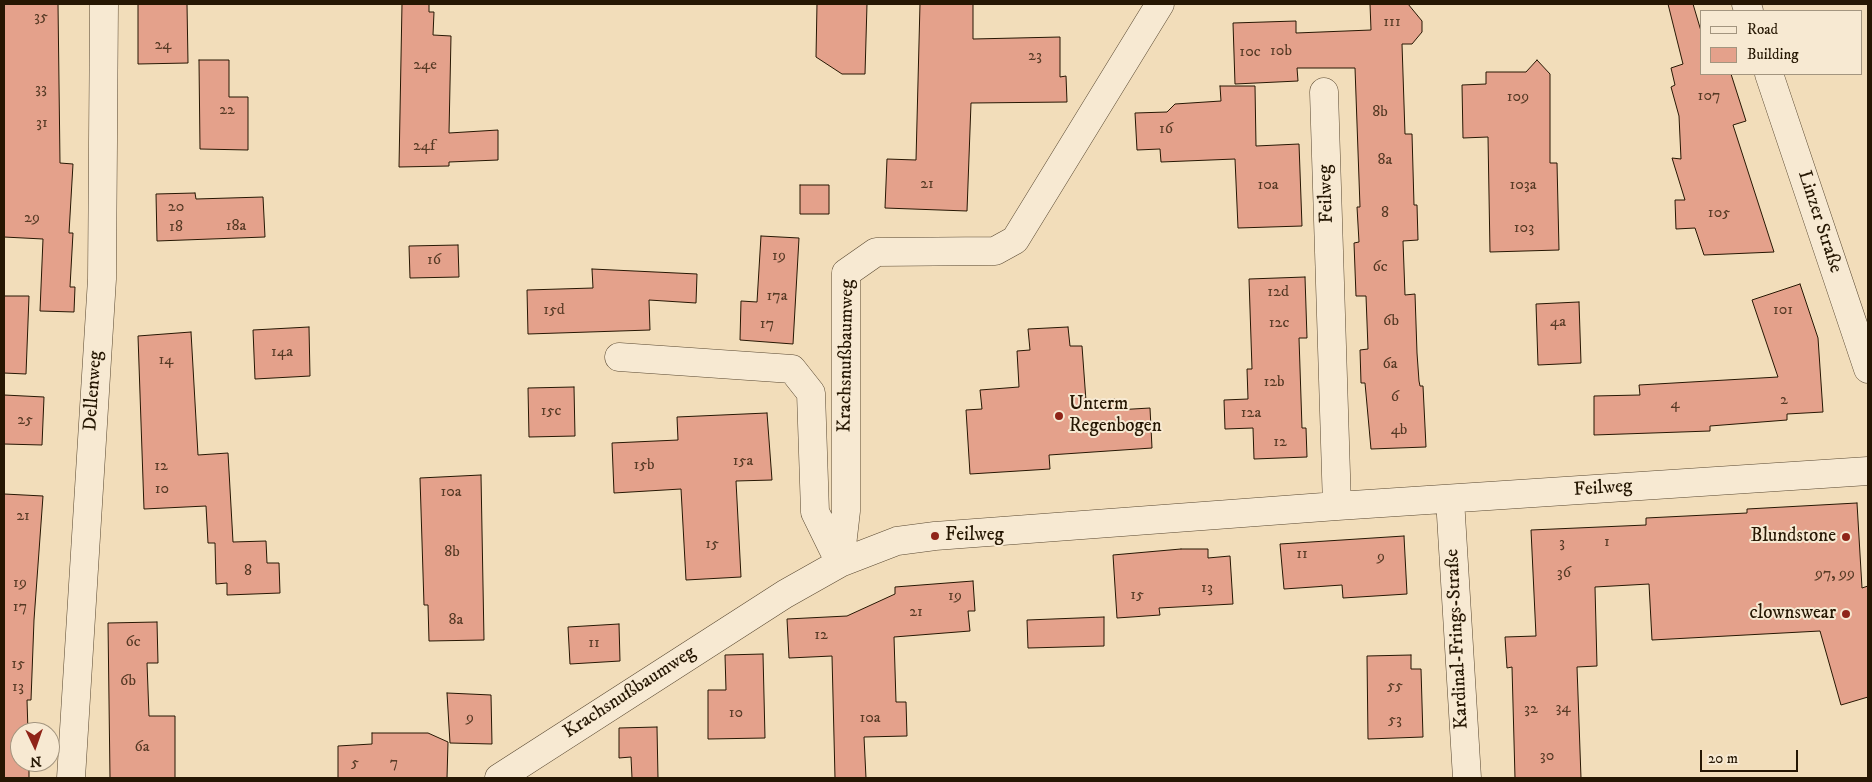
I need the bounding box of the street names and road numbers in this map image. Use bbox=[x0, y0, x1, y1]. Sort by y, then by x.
street label: Feilweg bbox=[1315, 164, 1339, 224]
street label: Linzer Straße bbox=[1792, 168, 1846, 276]
street label: Krachsnußbaumweg bbox=[834, 279, 860, 433]
street label: Dellenweg bbox=[80, 350, 108, 432]
street label: Feilweg bbox=[1573, 476, 1633, 502]
street label: Kardinal-Frings-Straße bbox=[1442, 548, 1474, 730]
street label: Krachsnußbaumweg bbox=[560, 642, 700, 744]

